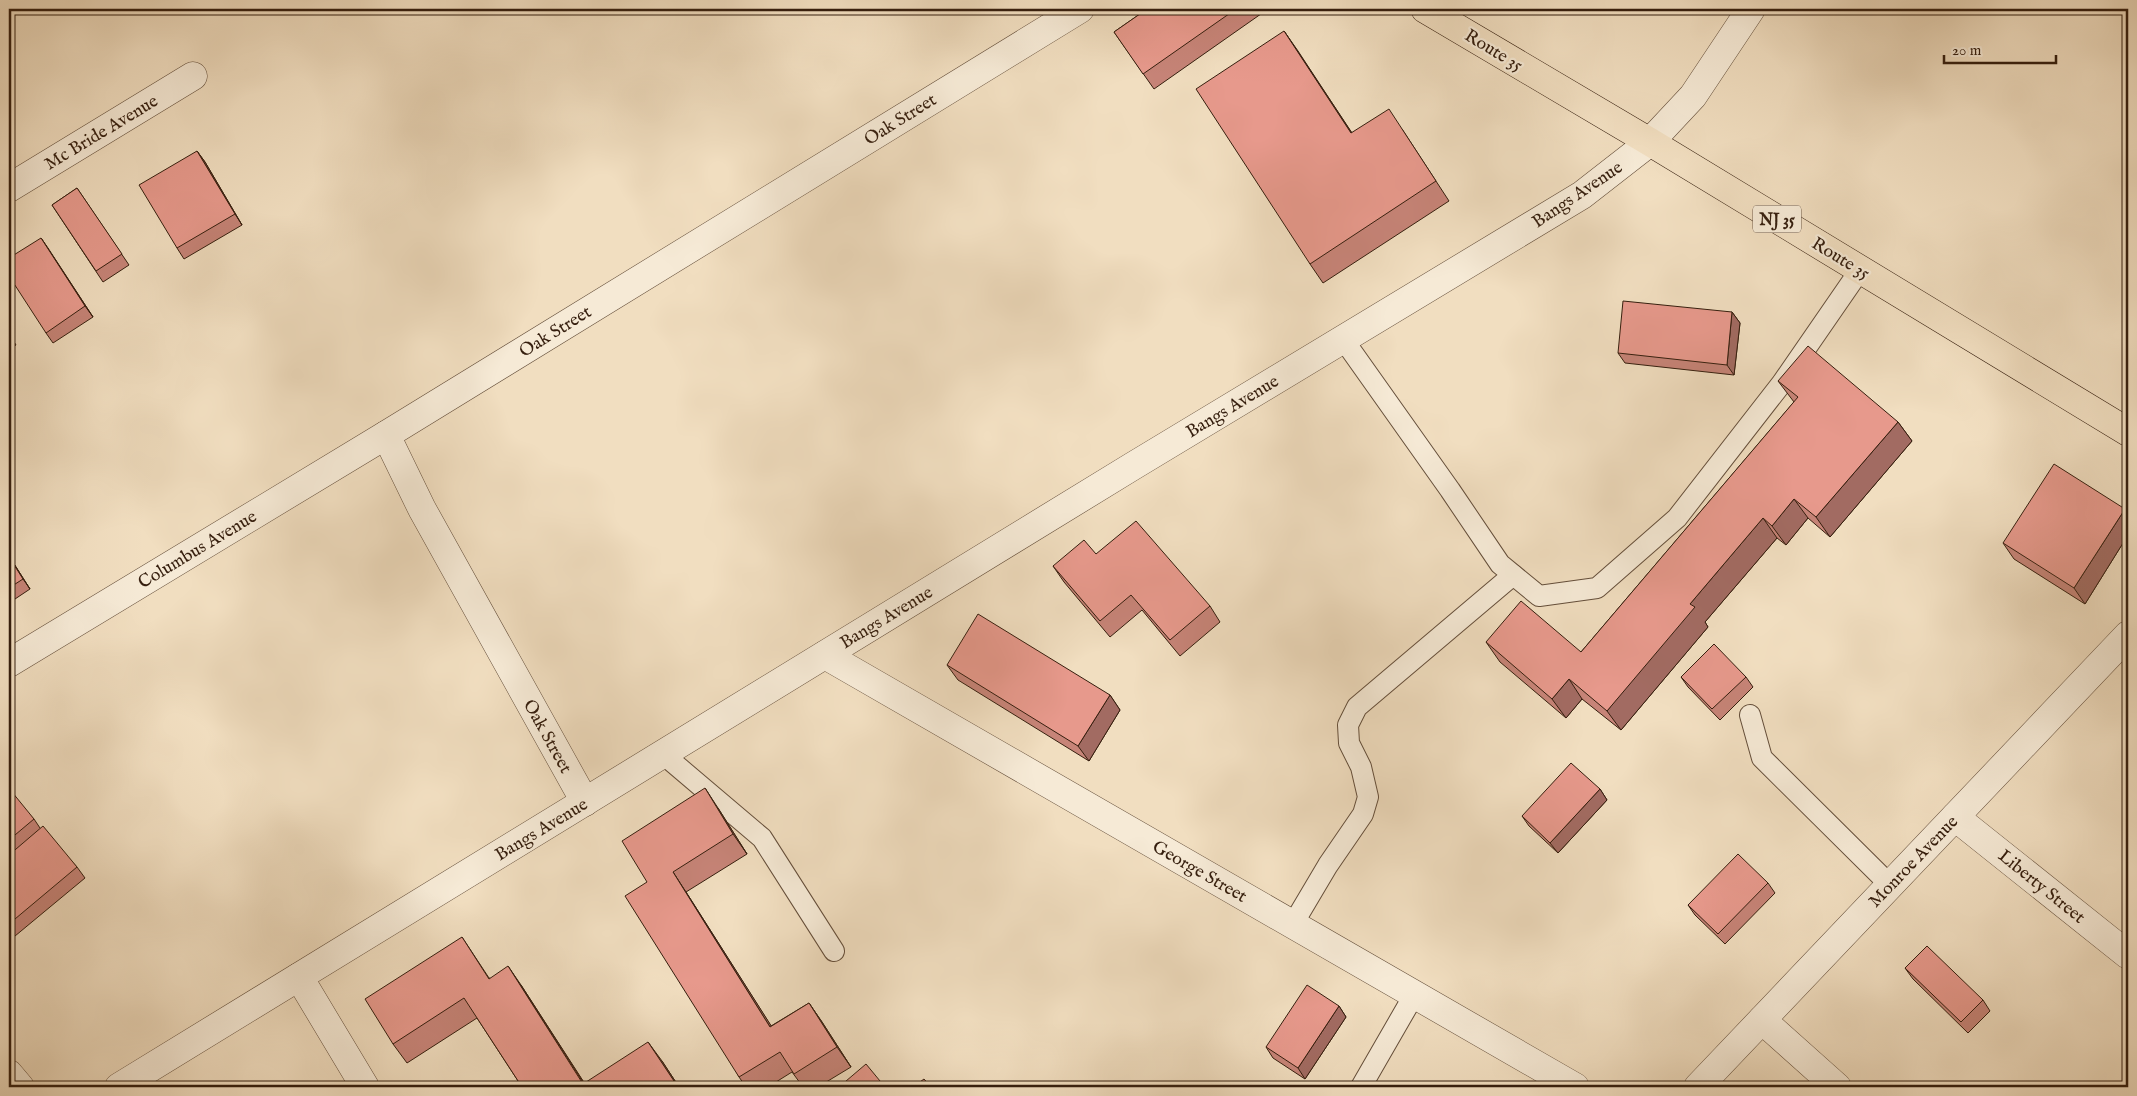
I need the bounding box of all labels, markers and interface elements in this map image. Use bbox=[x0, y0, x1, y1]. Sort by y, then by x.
street label: Route 35 bbox=[1460, 25, 1527, 78]
scale bar bbox=[1944, 32, 2057, 64]
text: 20 m bbox=[1952, 41, 1982, 60]
street label: Oak Street bbox=[860, 89, 941, 151]
street label: Mc Bride Avenue bbox=[41, 90, 163, 176]
street label: Bangs Avenue bbox=[1528, 157, 1628, 234]
road number: NJ 35 bbox=[1753, 205, 1801, 232]
street label: Route 35 bbox=[1807, 233, 1874, 286]
street label: Oak Street bbox=[515, 301, 596, 363]
street label: Bangs Avenue bbox=[1182, 371, 1283, 444]
street label: Columbus Avenue bbox=[134, 506, 261, 595]
street label: Bangs Avenue bbox=[836, 582, 937, 655]
street label: Oak Street bbox=[517, 696, 576, 778]
street label: Bangs Avenue bbox=[491, 794, 592, 867]
street label: Monroe Avenue bbox=[1864, 811, 1964, 913]
street label: George Street bbox=[1148, 836, 1251, 909]
street label: Liberty Street bbox=[1993, 845, 2089, 929]

